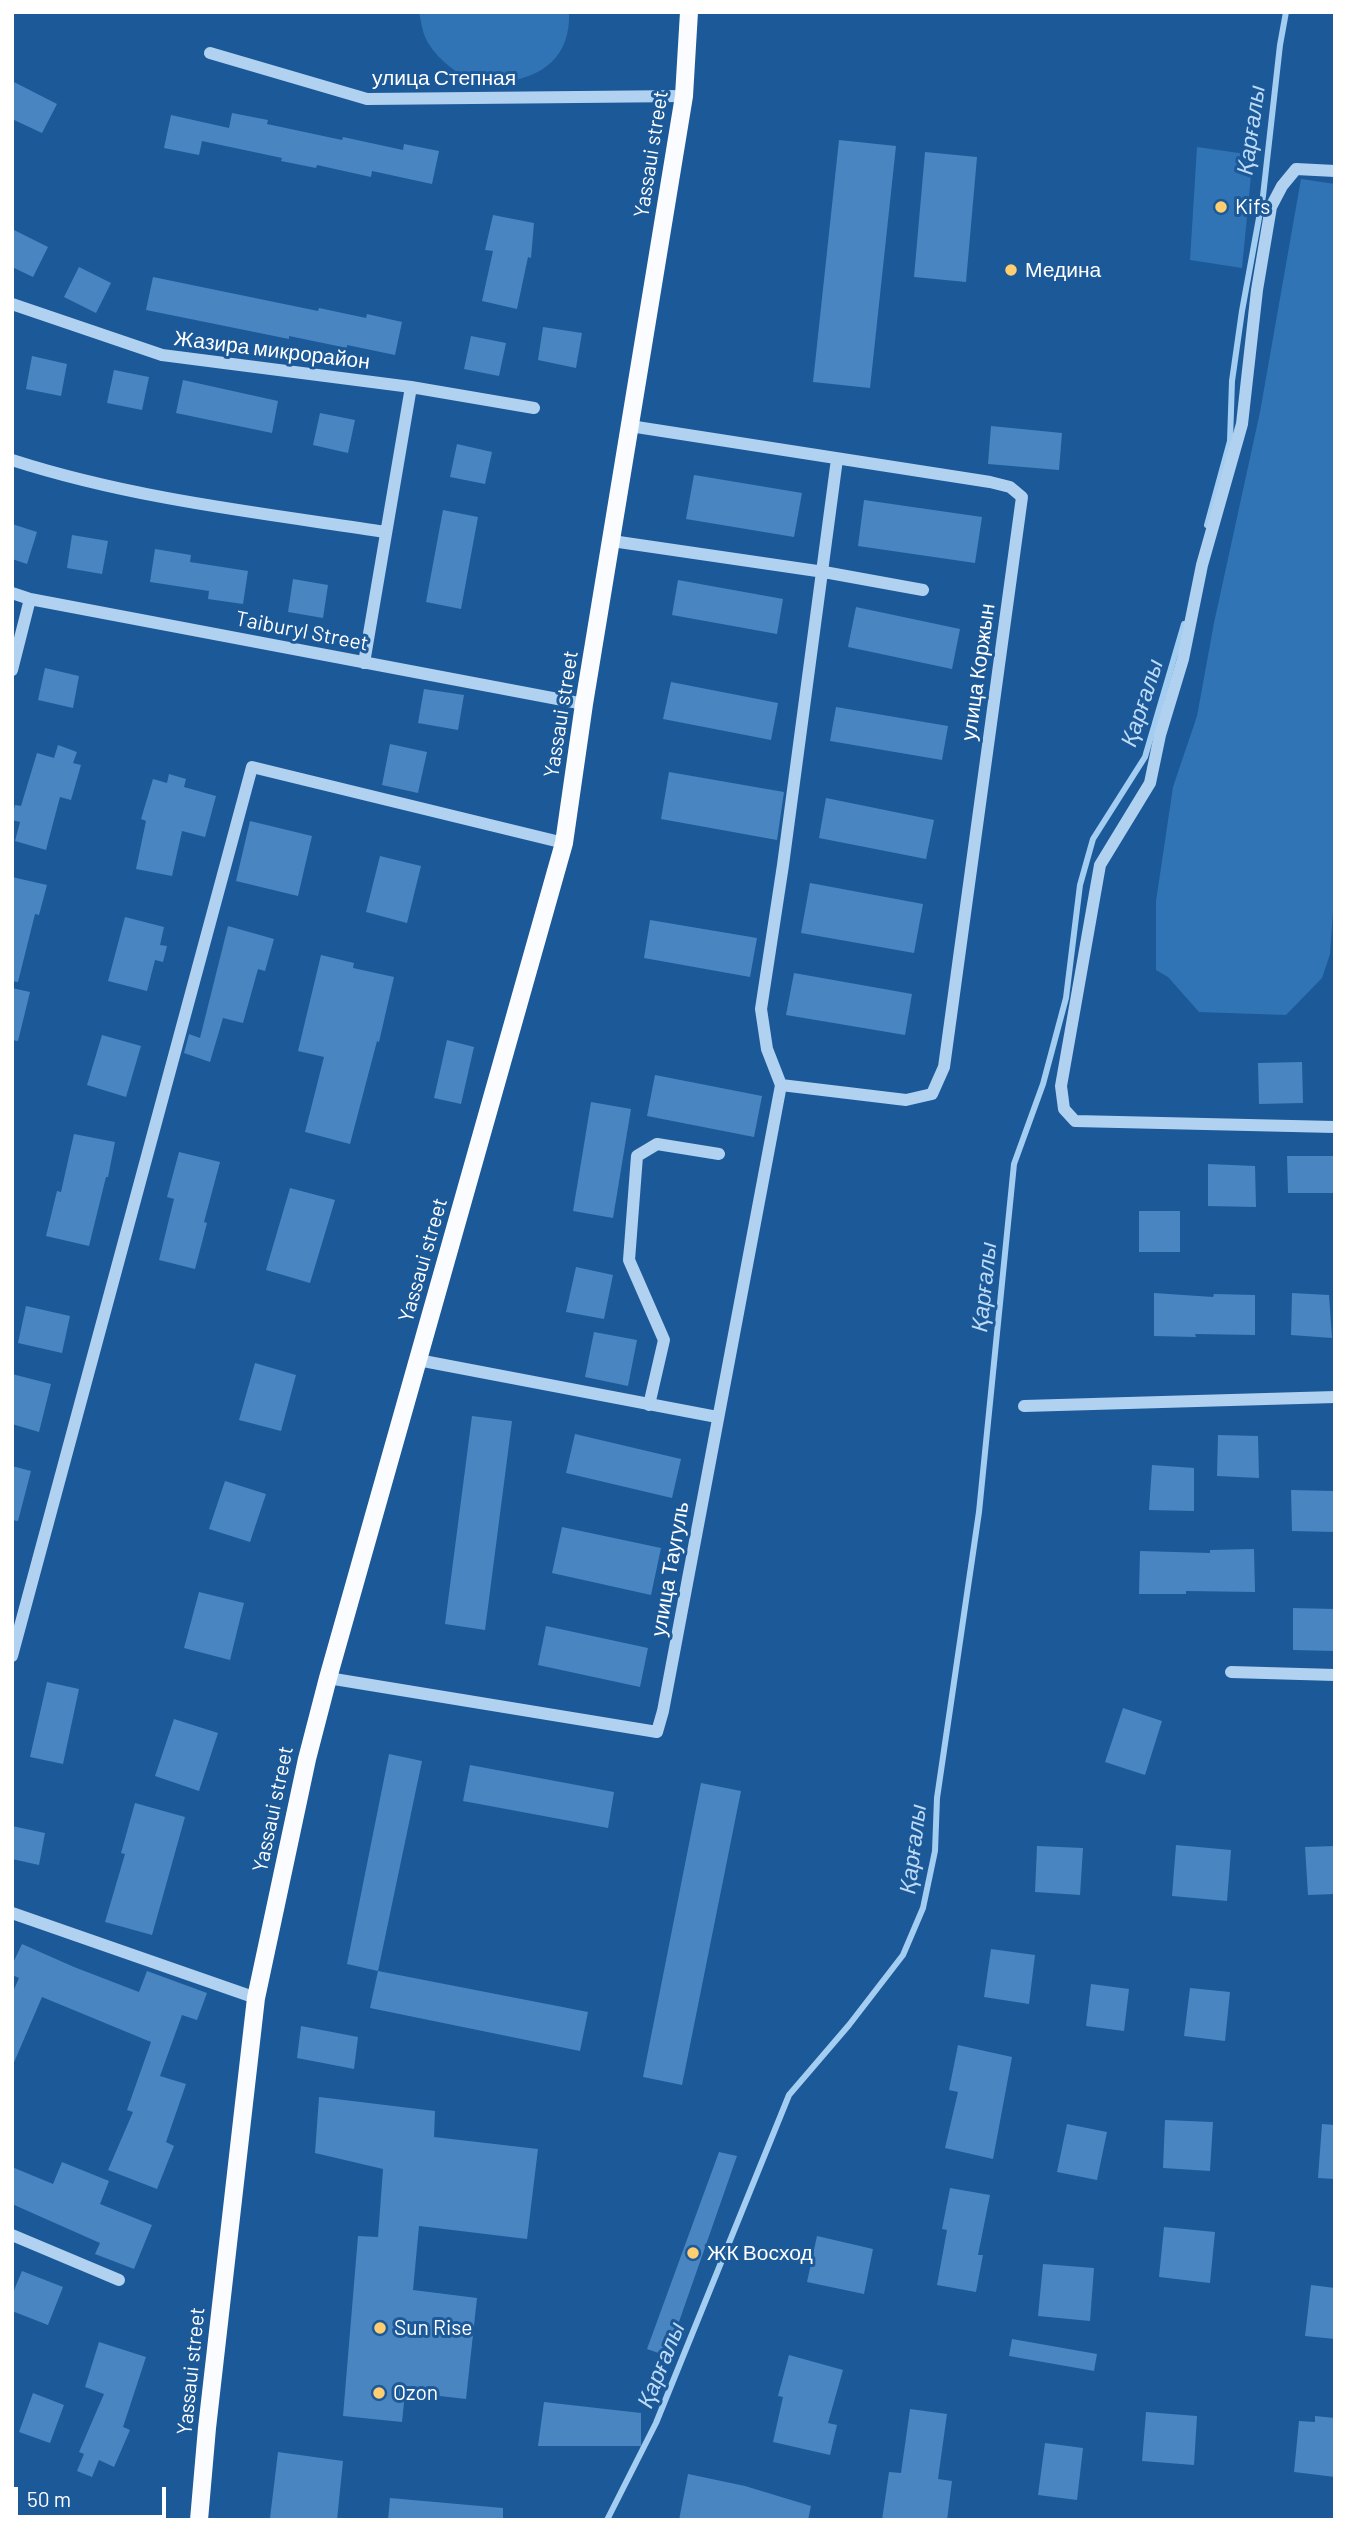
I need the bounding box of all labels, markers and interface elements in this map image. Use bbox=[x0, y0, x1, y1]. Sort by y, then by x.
street label: улица Степная bbox=[372, 65, 516, 91]
water label: Қарғалы bbox=[1231, 83, 1271, 177]
street label: Yassaui street bbox=[629, 89, 673, 219]
place label: Kifs bbox=[1235, 194, 1270, 220]
marker: Kifs bbox=[1213, 199, 1229, 215]
place label: Медина bbox=[1025, 257, 1101, 283]
marker: Медина bbox=[1003, 262, 1019, 278]
street label: Жазира микрорайон bbox=[173, 325, 371, 375]
street label: улица Коржын bbox=[956, 602, 1000, 742]
street label: Taiburyl Street bbox=[233, 606, 371, 656]
street label: Yassaui street bbox=[539, 649, 583, 779]
water label: Қарғалы bbox=[1115, 656, 1169, 750]
street label: Yassaui street bbox=[393, 1195, 453, 1325]
water label: Қарғалы bbox=[966, 1241, 1002, 1333]
street label: улица Таугуль bbox=[646, 1500, 694, 1638]
street label: Yassaui street bbox=[247, 1744, 299, 1874]
water label: Қарғалы bbox=[894, 1803, 932, 1895]
place label: ЖК Восход bbox=[707, 2240, 813, 2266]
marker: ЖК Восход bbox=[685, 2245, 701, 2261]
street label: Yassaui street bbox=[172, 2306, 210, 2436]
place label: Sun Rise bbox=[394, 2315, 473, 2341]
water label: Қарғалы bbox=[631, 2318, 691, 2412]
marker: Sun Rise bbox=[372, 2320, 388, 2336]
place label: Ozon bbox=[393, 2380, 438, 2406]
marker: Ozon bbox=[371, 2385, 387, 2401]
scale bar bbox=[18, 2472, 170, 2516]
text: 50 m bbox=[27, 2486, 71, 2511]

